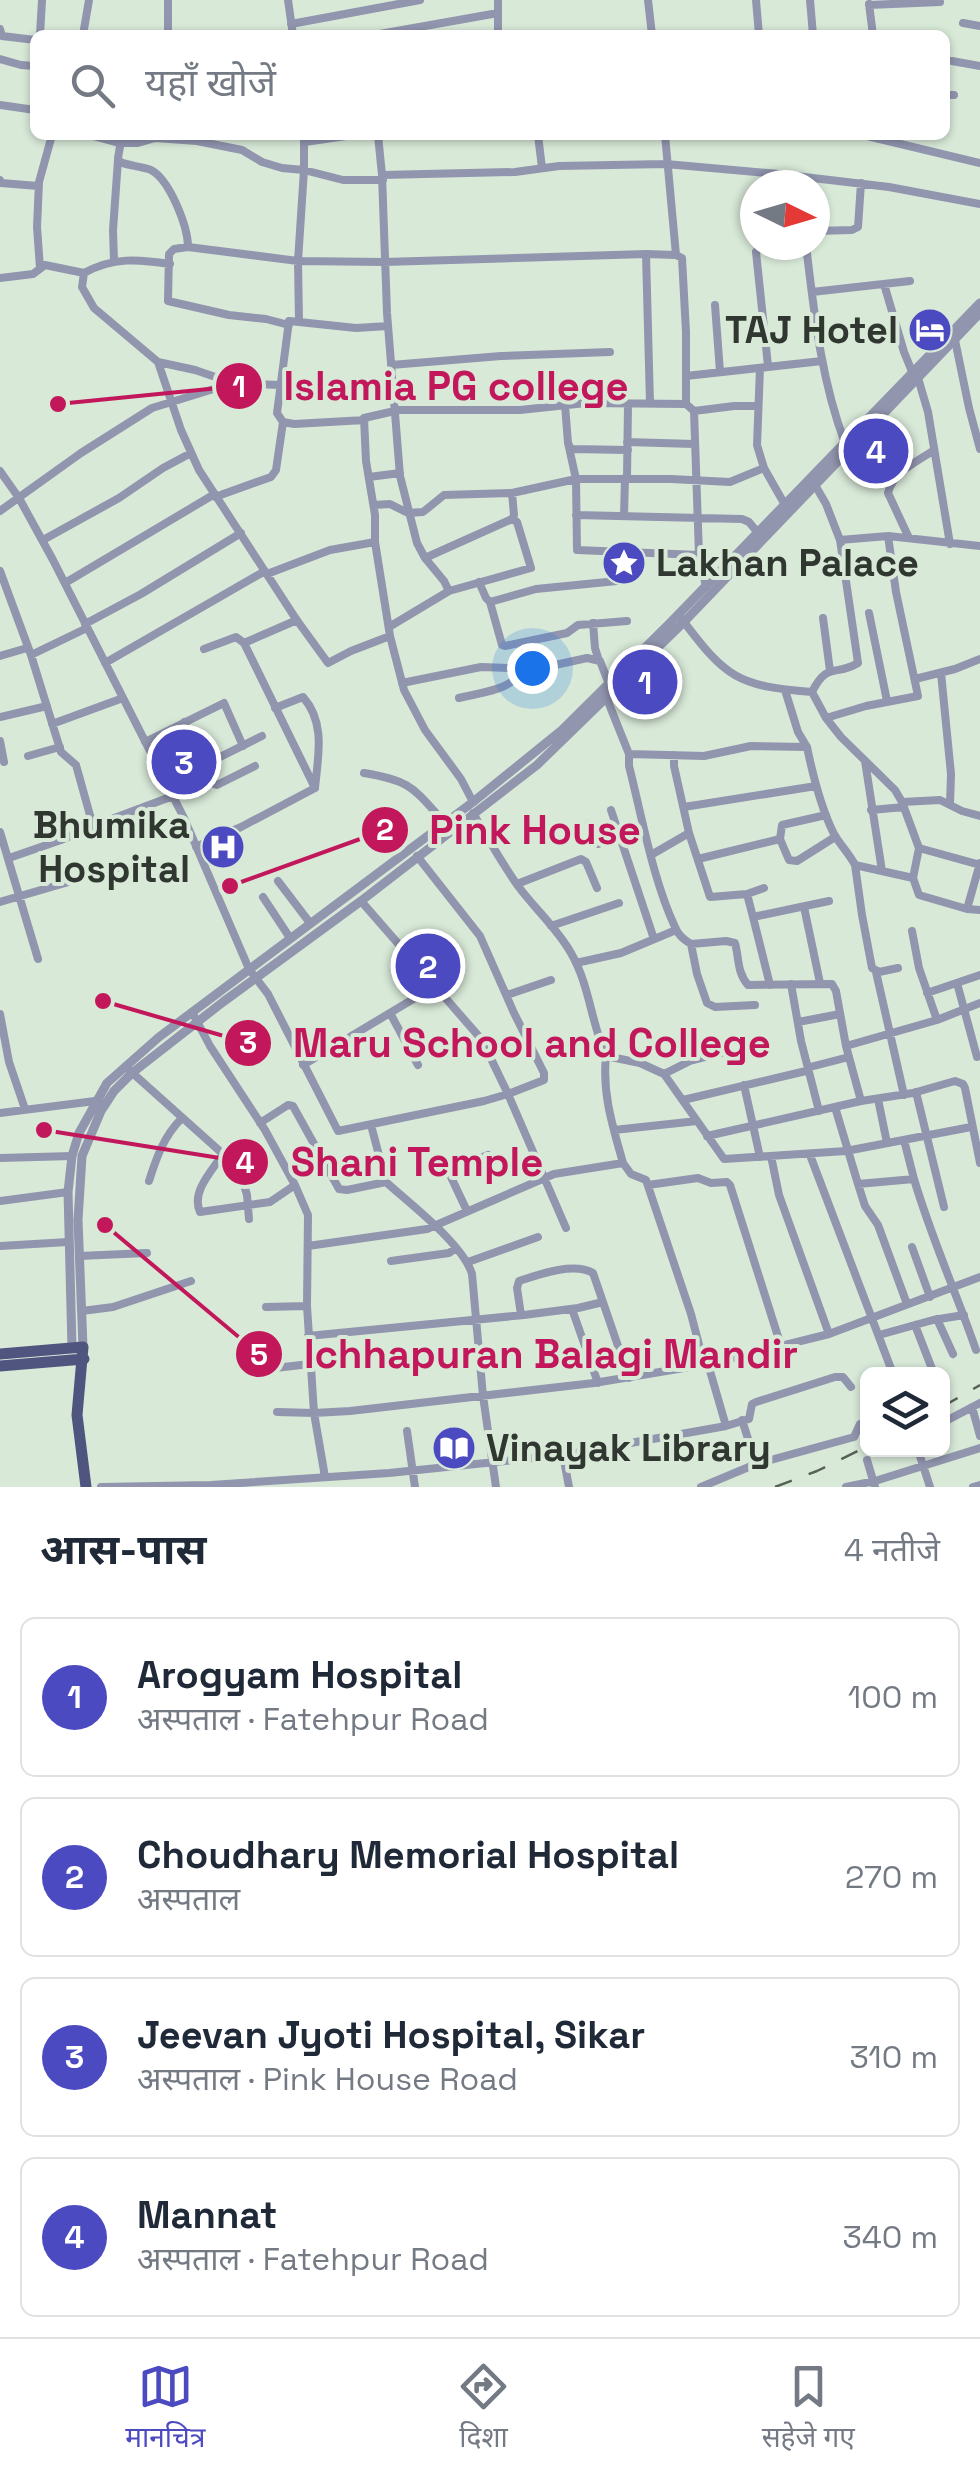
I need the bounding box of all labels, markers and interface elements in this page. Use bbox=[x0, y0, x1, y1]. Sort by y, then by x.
search box bbox=[30, 30, 950, 140]
icon: search bbox=[65, 58, 120, 113]
text: यहाँ खोजें bbox=[145, 59, 276, 107]
north arrow bbox=[740, 170, 830, 260]
place label: TAJ Hotel bbox=[725, 306, 898, 354]
hotel icon: TAJ Hotel bbox=[907, 307, 953, 353]
callout: Islamia PG college bbox=[214, 351, 649, 421]
text: Islamia PG college bbox=[283, 361, 629, 412]
text: 1 bbox=[232, 367, 246, 406]
pin: 4 bbox=[844, 414, 908, 488]
place label: Lakhan Palace bbox=[656, 539, 919, 587]
place icon: Lakhan Palace bbox=[601, 540, 647, 586]
your location bbox=[507, 643, 558, 694]
pin: 1 bbox=[612, 644, 678, 720]
pin: 3 bbox=[152, 724, 216, 800]
callout: Pink House bbox=[360, 795, 661, 865]
place label: Bhumika Hospital bbox=[33, 801, 190, 893]
text: Pink House bbox=[429, 805, 641, 856]
text: 2 bbox=[376, 810, 394, 849]
hospital icon: Bhumika Hospital bbox=[200, 824, 246, 870]
pin: 2 bbox=[396, 928, 460, 1004]
callout: Maru School and College bbox=[223, 1008, 791, 1078]
text: Maru School and College bbox=[293, 1018, 771, 1069]
text: 3 bbox=[239, 1023, 257, 1062]
callout: Shani Temple bbox=[220, 1127, 564, 1197]
text: Shani Temple bbox=[291, 1137, 543, 1188]
text: 4 bbox=[235, 1143, 255, 1182]
callout: Ichhapuran Balagi Mandir bbox=[234, 1319, 818, 1389]
text: Ichhapuran Balagi Mandir bbox=[304, 1329, 798, 1380]
text: 5 bbox=[250, 1335, 268, 1374]
map controls bbox=[860, 1367, 950, 1457]
button: layers bbox=[860, 1367, 950, 1457]
place label: Vinayak Library bbox=[486, 1424, 771, 1472]
library icon: Vinayak Library bbox=[431, 1425, 477, 1471]
text: आस-पास bbox=[40, 1523, 206, 1576]
text: 4 नतीजे bbox=[844, 1530, 940, 1570]
text: Arogyam Hospital bbox=[137, 1651, 462, 1699]
text: 1 bbox=[67, 1677, 82, 1717]
text: 100 m bbox=[848, 1677, 938, 1717]
text: अस्पताल · Fatehpur Road bbox=[137, 1699, 489, 1739]
text: Choudhary Memorial Hospital bbox=[137, 1831, 679, 1879]
text: 2 bbox=[65, 1857, 84, 1897]
text: 270 m bbox=[845, 1857, 938, 1897]
text: अस्पताल bbox=[137, 1879, 240, 1919]
text: Jeevan Jyoti Hospital, Sikar bbox=[137, 2011, 645, 2059]
text: 3 bbox=[65, 2037, 84, 2077]
text: 310 m bbox=[850, 2037, 938, 2077]
text: अस्पताल · Pink House Road bbox=[137, 2059, 518, 2099]
text: Mannat bbox=[137, 2191, 277, 2239]
text: 4 bbox=[64, 2217, 85, 2257]
text: 340 m bbox=[842, 2217, 938, 2257]
text: अस्पताल · Fatehpur Road bbox=[137, 2239, 489, 2279]
tab: मानचित्र bbox=[125, 2359, 205, 2458]
tab: दिशा bbox=[456, 2359, 511, 2458]
tab: सहेजे गए bbox=[762, 2359, 855, 2458]

